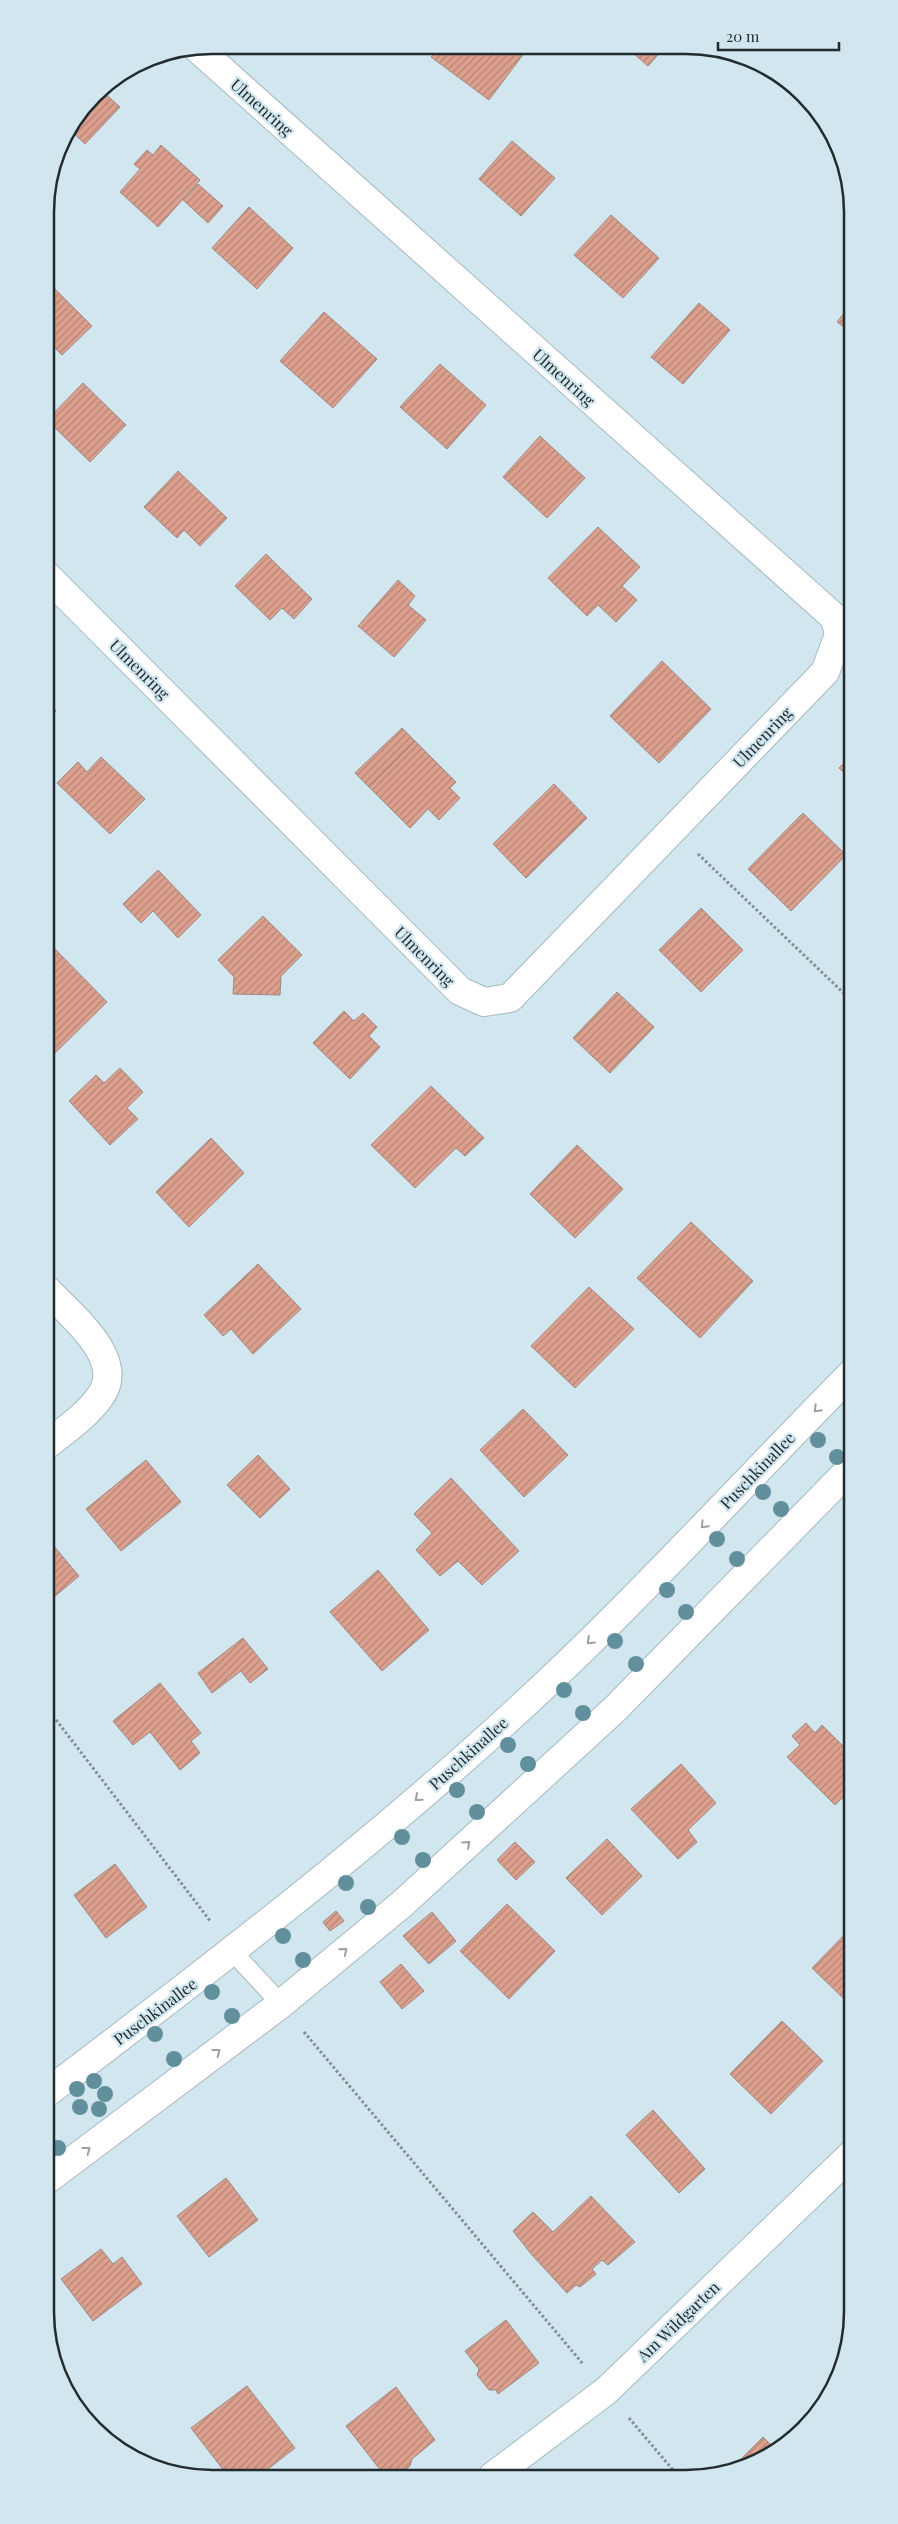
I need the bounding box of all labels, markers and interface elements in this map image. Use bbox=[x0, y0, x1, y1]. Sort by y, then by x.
scale bar bbox=[718, 20, 839, 52]
text: 20 m bbox=[726, 26, 760, 46]
street label: Ulmenring bbox=[226, 74, 298, 141]
street label: Ulmenring bbox=[528, 344, 600, 411]
street label: Ulmenring bbox=[105, 634, 175, 704]
street label: Ulmenring bbox=[728, 702, 797, 772]
street label: Ulmenring bbox=[390, 921, 460, 991]
one-way arrow bbox=[814, 1403, 823, 1412]
street label: Puschkinallee bbox=[715, 1427, 799, 1513]
one-way arrow bbox=[701, 1519, 710, 1528]
one-way arrow bbox=[587, 1636, 596, 1645]
street label: Puschkinallee bbox=[424, 1712, 512, 1794]
one-way arrow bbox=[415, 1792, 424, 1801]
one-way arrow bbox=[461, 1841, 470, 1850]
one-way arrow bbox=[339, 1948, 348, 1957]
street label: Puschkinallee bbox=[109, 1973, 201, 2049]
one-way arrow bbox=[211, 2049, 221, 2058]
one-way arrow bbox=[81, 2147, 90, 2155]
street label: Am Wildgarten bbox=[632, 2276, 724, 2366]

